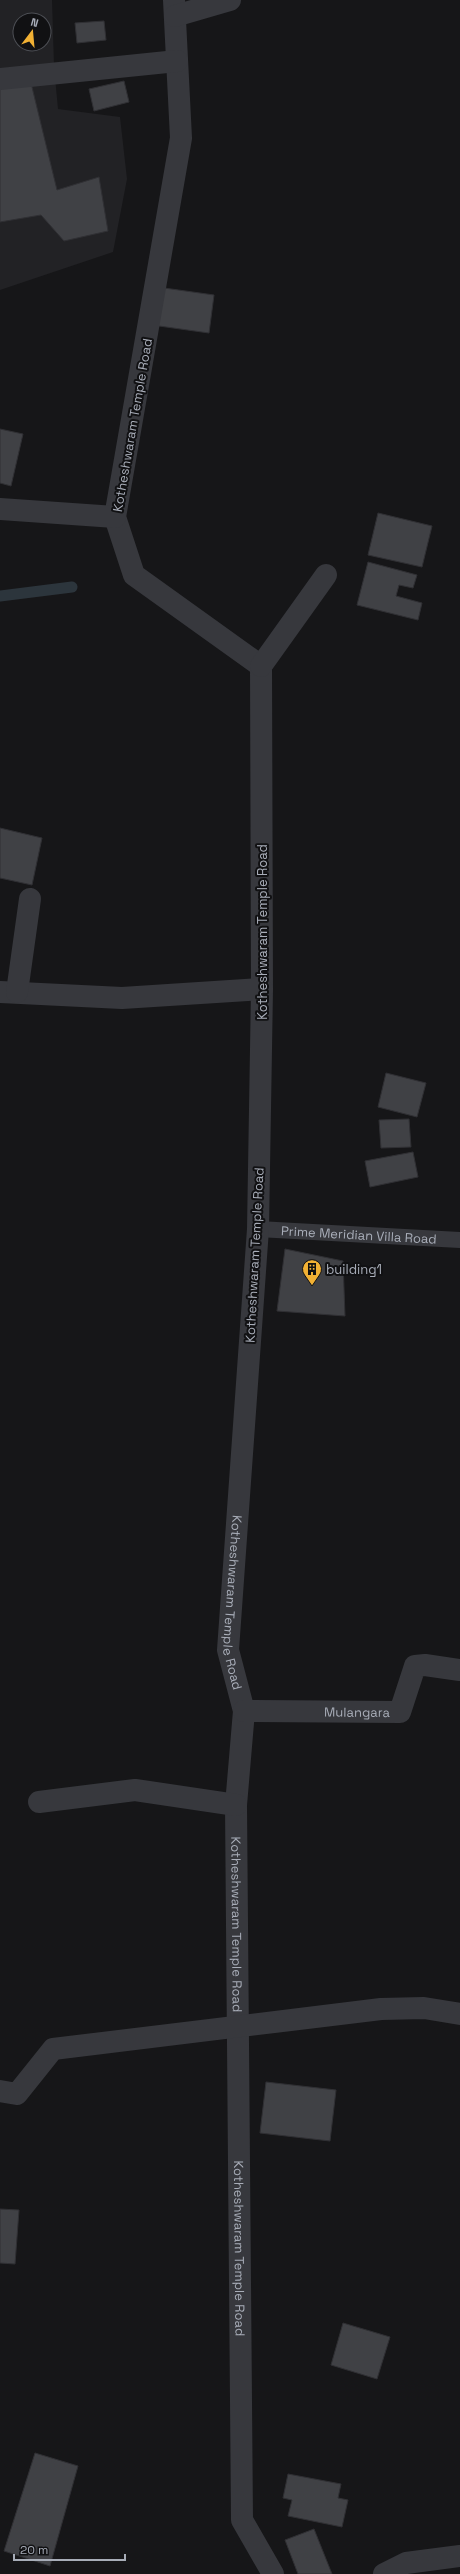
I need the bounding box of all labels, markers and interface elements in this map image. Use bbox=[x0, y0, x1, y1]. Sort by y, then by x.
north arrow bbox=[12, 12, 52, 52]
text: N bbox=[29, 15, 40, 30]
street label: Kotheshwaram Temple Road bbox=[109, 337, 156, 513]
street label: Kotheshwaram Temple Road bbox=[254, 844, 271, 1020]
street label: Kotheshwaram Temple Road bbox=[241, 1167, 268, 1343]
street label: Prime Meridian Villa Road bbox=[281, 1222, 437, 1248]
building icon: building1 bbox=[301, 1258, 323, 1286]
place label: building1 bbox=[326, 1261, 382, 1278]
street label: Kotheshwaram Temple Road bbox=[219, 1515, 246, 1692]
street label: Mulangara bbox=[324, 1704, 391, 1721]
street label: Kotheshwaram Temple Road bbox=[227, 1836, 246, 2012]
street label: Kotheshwaram Temple Road bbox=[230, 2160, 248, 2336]
scale bar bbox=[14, 2536, 125, 2562]
text: 20 m bbox=[20, 2542, 48, 2558]

